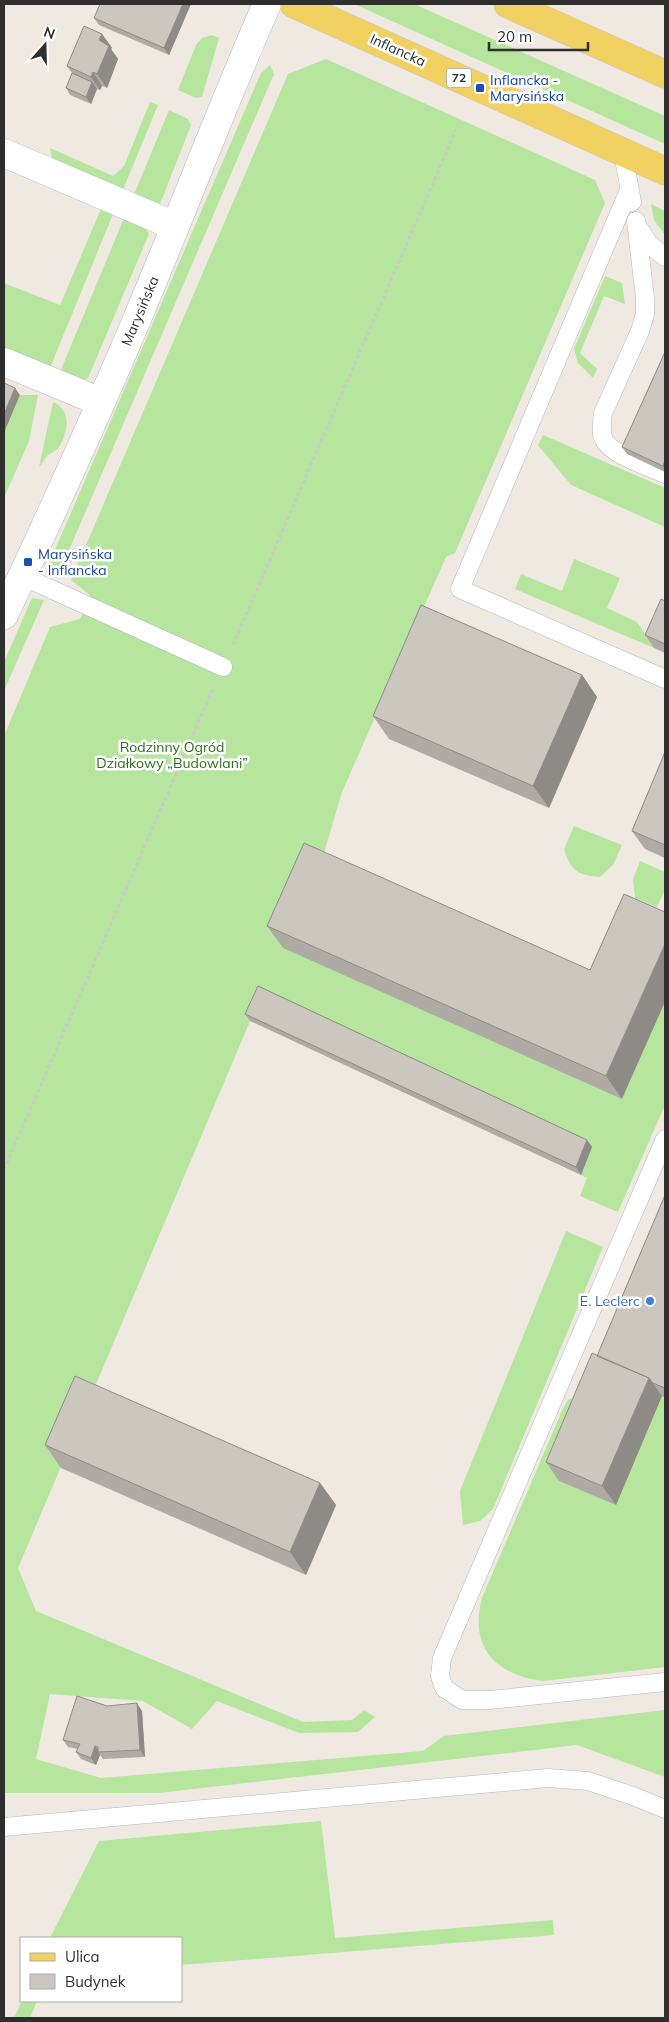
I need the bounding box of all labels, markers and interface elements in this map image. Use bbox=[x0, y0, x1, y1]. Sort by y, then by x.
north arrow bbox=[20, 20, 70, 70]
scale bar bbox=[489, 20, 588, 52]
text: N bbox=[41, 23, 57, 43]
text: 20 m bbox=[497, 27, 532, 46]
street label: Inflancka bbox=[367, 30, 429, 70]
road number: 72 bbox=[446, 68, 472, 88]
place label: Inflancka - Marysińska bbox=[490, 71, 564, 105]
marker: Inflancka - Marysińska bbox=[474, 82, 486, 94]
street label: Marysińska bbox=[117, 273, 163, 349]
place label: Marysińska - Inflancka bbox=[38, 545, 112, 579]
marker: Marysińska - Inflancka bbox=[22, 556, 34, 568]
park label: Rodzinny Ogród Działkowy „Budowlani” bbox=[96, 738, 248, 772]
place label: E. Leclerc bbox=[580, 1292, 640, 1310]
marker: E. Leclerc bbox=[644, 1295, 656, 1307]
legend bbox=[20, 1937, 182, 2002]
text: Ulica bbox=[65, 1947, 99, 1966]
text: Budynek bbox=[65, 1972, 126, 1991]

